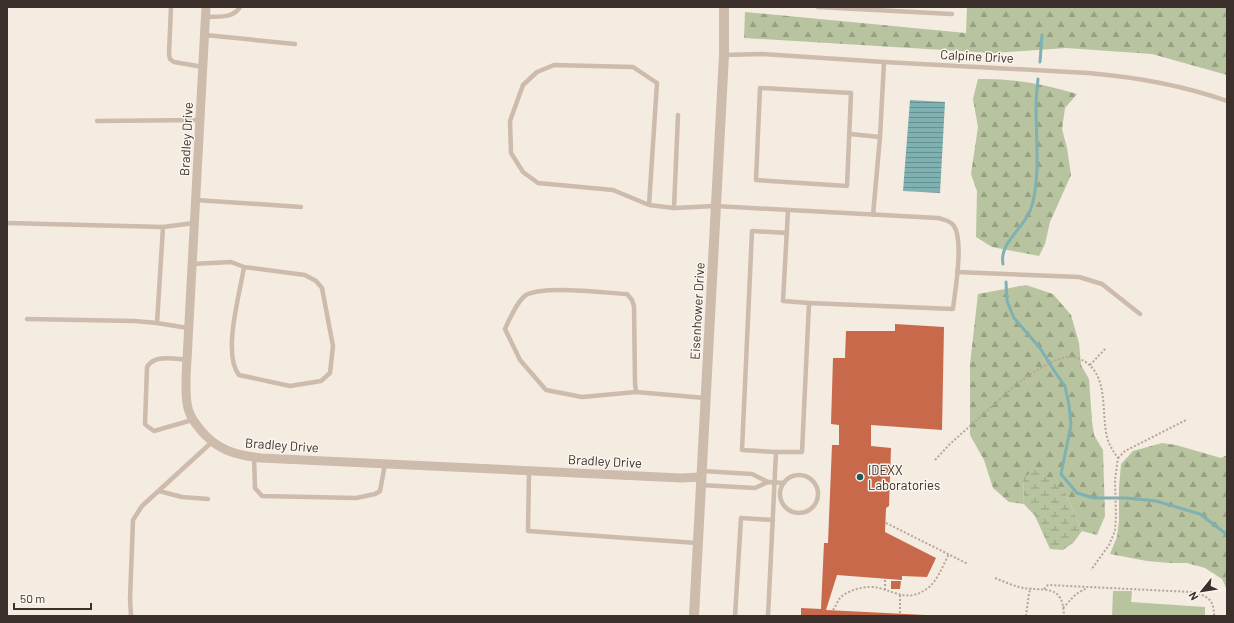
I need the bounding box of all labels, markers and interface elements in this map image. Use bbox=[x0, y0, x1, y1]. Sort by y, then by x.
street label: Calpine Drive bbox=[940, 46, 1014, 66]
street label: Bradley Drive bbox=[176, 102, 196, 176]
street label: Eisenhower Drive bbox=[686, 262, 708, 360]
street label: Bradley Drive bbox=[245, 434, 319, 456]
street label: Bradley Drive bbox=[568, 451, 642, 471]
place label: IDEXX Laboratories bbox=[868, 462, 940, 493]
marker: IDEXX Laboratories bbox=[855, 472, 865, 482]
north arrow bbox=[1182, 571, 1222, 611]
scale bar bbox=[14, 585, 91, 611]
text: N bbox=[1185, 590, 1200, 603]
text: 50 m bbox=[20, 591, 45, 605]

